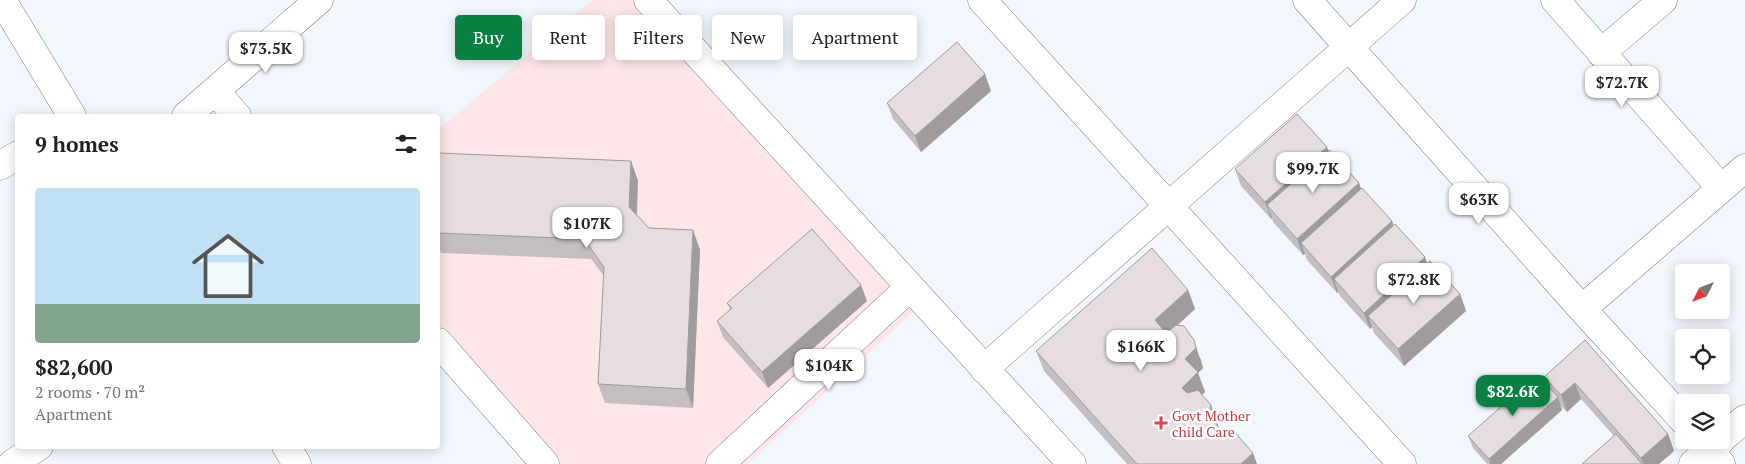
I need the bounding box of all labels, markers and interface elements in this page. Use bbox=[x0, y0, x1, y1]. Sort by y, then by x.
chip: Buy bbox=[455, 15, 522, 60]
chip: Rent bbox=[532, 15, 605, 60]
chip: Filters bbox=[615, 15, 702, 60]
chip: New bbox=[712, 15, 783, 60]
chip: Apartment bbox=[793, 15, 917, 60]
pin: $73.5K bbox=[225, 32, 307, 74]
text: $73.5K bbox=[240, 37, 292, 59]
pin: $72.7K bbox=[1581, 66, 1663, 108]
text: $72.7K bbox=[1596, 71, 1648, 93]
text: 9 homes bbox=[35, 130, 119, 158]
icon: filters bbox=[392, 130, 420, 158]
pin: $99.7K bbox=[1272, 152, 1354, 194]
text: $99.7K bbox=[1287, 157, 1339, 179]
pin: $63K bbox=[1449, 182, 1509, 225]
text: $63K bbox=[1460, 188, 1498, 210]
pin: $107K bbox=[552, 206, 622, 249]
text: $107K bbox=[563, 212, 611, 234]
icon: home bbox=[183, 221, 273, 311]
pin: $72.8K bbox=[1373, 262, 1455, 305]
north arrow bbox=[1675, 264, 1730, 319]
map controls bbox=[1675, 264, 1730, 449]
text: $72.8K bbox=[1388, 268, 1440, 290]
button: locate bbox=[1675, 329, 1730, 384]
pin: $166K bbox=[1106, 330, 1176, 372]
text: $166K bbox=[1117, 335, 1165, 357]
pin: $104K bbox=[794, 348, 864, 391]
text: $82,600 bbox=[35, 353, 113, 381]
text: $104K bbox=[805, 354, 853, 376]
pin: $82.6K bbox=[1472, 374, 1554, 417]
text: $82.6K bbox=[1487, 380, 1539, 402]
text: 2 rooms · 70 m² bbox=[35, 381, 145, 403]
button: layers bbox=[1675, 394, 1730, 449]
text: Apartment bbox=[35, 403, 112, 425]
place label: Govt Mother child Care bbox=[1172, 406, 1251, 441]
marker: Govt Mother child Care bbox=[1154, 416, 1168, 430]

